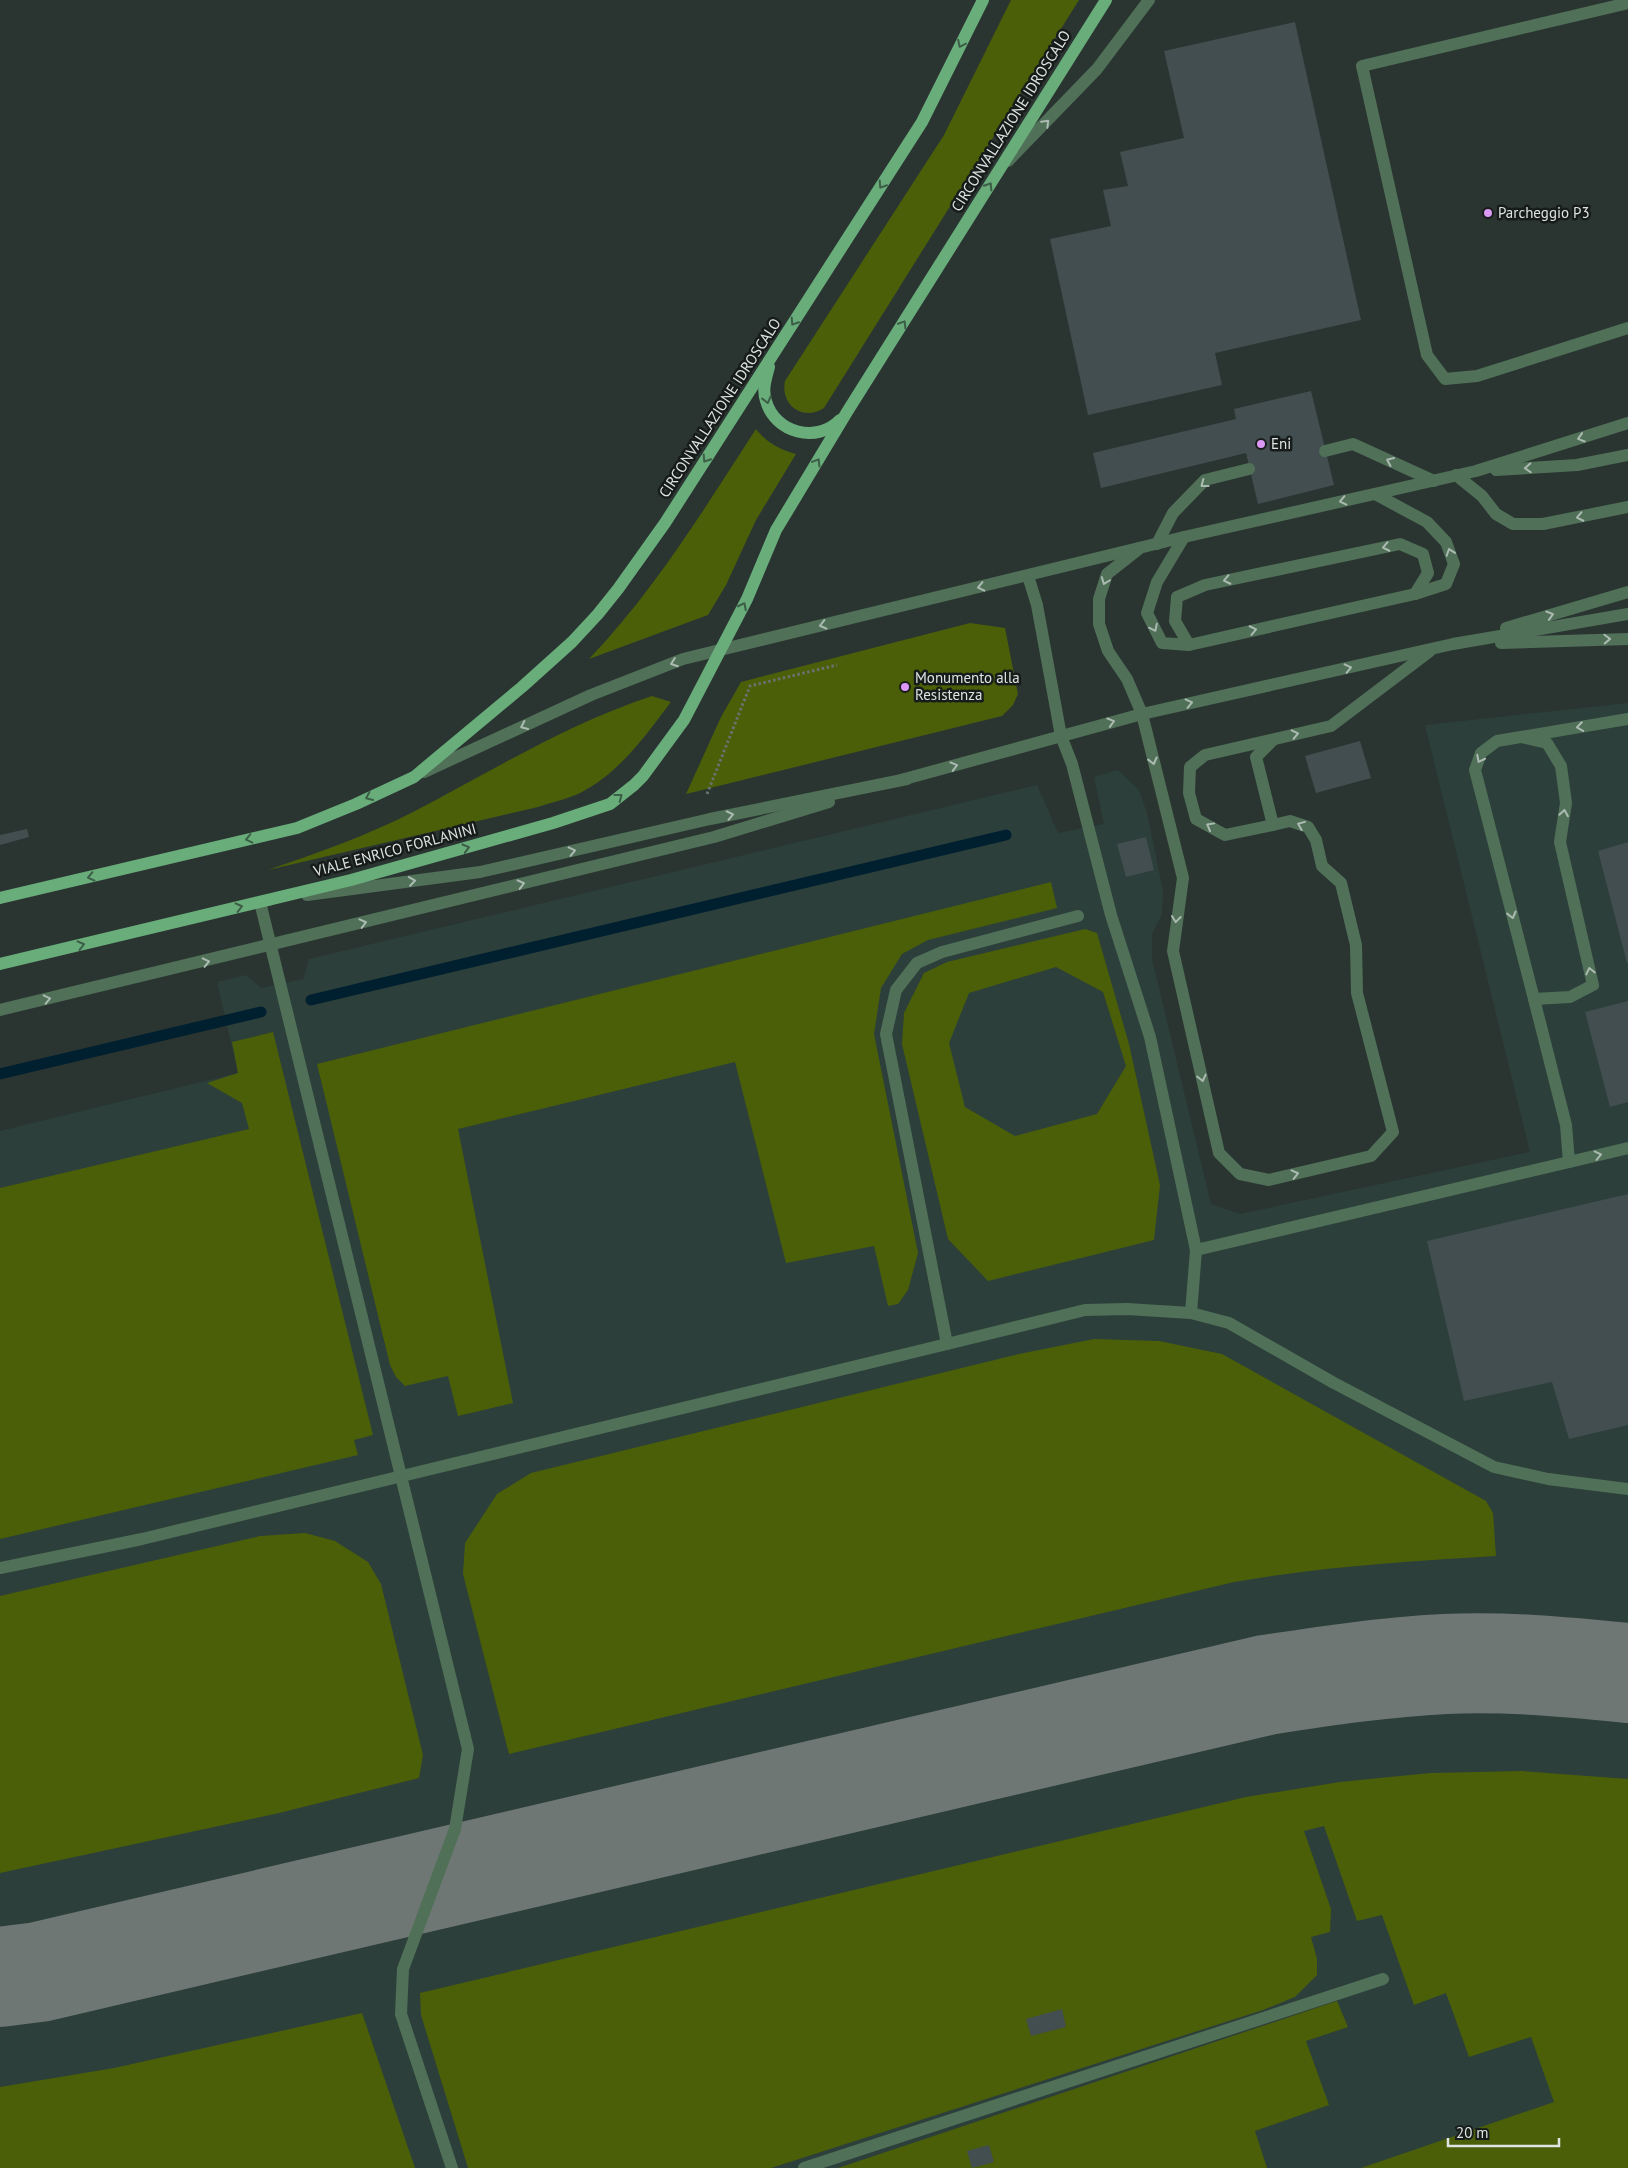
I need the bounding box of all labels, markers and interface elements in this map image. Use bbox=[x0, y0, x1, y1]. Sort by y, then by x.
street label: CIRCONVALLAZIONE IDROSCALO bbox=[947, 27, 1074, 215]
one-way arrow bbox=[957, 39, 967, 48]
one-way arrow bbox=[1040, 119, 1049, 128]
one-way arrow bbox=[878, 180, 888, 189]
one-way arrow bbox=[983, 182, 992, 192]
place label: Parcheggio P3 bbox=[1498, 203, 1590, 222]
marker: Parcheggio P3 bbox=[1482, 207, 1494, 219]
street label: CIRCONVALLAZIONE IDROSCALO bbox=[654, 314, 785, 501]
one-way arrow bbox=[791, 316, 800, 326]
one-way arrow bbox=[896, 320, 906, 329]
one-way arrow bbox=[761, 395, 772, 404]
one-way arrow bbox=[1578, 432, 1586, 442]
place label: Eni bbox=[1271, 434, 1291, 453]
marker: Eni bbox=[1255, 438, 1267, 450]
one-way arrow bbox=[703, 453, 713, 462]
one-way arrow bbox=[1386, 456, 1395, 467]
one-way arrow bbox=[811, 458, 821, 467]
one-way arrow bbox=[1524, 462, 1532, 473]
one-way arrow bbox=[1200, 478, 1209, 487]
one-way arrow bbox=[1338, 495, 1347, 506]
one-way arrow bbox=[1576, 511, 1585, 521]
one-way arrow bbox=[1381, 541, 1390, 551]
one-way arrow bbox=[1446, 548, 1456, 557]
one-way arrow bbox=[1223, 575, 1231, 585]
one-way arrow bbox=[1101, 577, 1111, 585]
one-way arrow bbox=[976, 581, 985, 592]
one-way arrow bbox=[737, 602, 747, 611]
one-way arrow bbox=[1546, 611, 1554, 621]
one-way arrow bbox=[818, 619, 827, 630]
one-way arrow bbox=[1148, 623, 1158, 632]
one-way arrow bbox=[1249, 625, 1258, 636]
one-way arrow bbox=[1603, 634, 1611, 645]
one-way arrow bbox=[670, 657, 678, 667]
one-way arrow bbox=[1343, 663, 1352, 674]
place label: Monumento alla Resistenza bbox=[915, 668, 1020, 704]
marker: Monumento alla Resistenza bbox=[899, 681, 911, 693]
one-way arrow bbox=[1185, 698, 1194, 709]
one-way arrow bbox=[1106, 718, 1115, 728]
one-way arrow bbox=[520, 719, 529, 730]
one-way arrow bbox=[1575, 721, 1583, 732]
one-way arrow bbox=[1291, 729, 1300, 740]
one-way arrow bbox=[1476, 753, 1486, 762]
one-way arrow bbox=[1148, 757, 1158, 765]
one-way arrow bbox=[950, 761, 958, 771]
one-way arrow bbox=[365, 791, 374, 802]
one-way arrow bbox=[613, 794, 622, 802]
one-way arrow bbox=[1559, 808, 1569, 817]
one-way arrow bbox=[726, 810, 735, 821]
street label: VIALE ENRICO FORLANINI bbox=[310, 819, 478, 881]
one-way arrow bbox=[1297, 821, 1306, 831]
one-way arrow bbox=[1207, 823, 1216, 833]
one-way arrow bbox=[245, 833, 254, 844]
one-way arrow bbox=[461, 843, 469, 853]
one-way arrow bbox=[567, 846, 576, 857]
one-way arrow bbox=[87, 871, 96, 882]
one-way arrow bbox=[408, 877, 417, 887]
one-way arrow bbox=[517, 880, 525, 890]
one-way arrow bbox=[235, 902, 244, 913]
one-way arrow bbox=[1507, 910, 1517, 919]
one-way arrow bbox=[1171, 916, 1182, 924]
one-way arrow bbox=[359, 918, 368, 929]
one-way arrow bbox=[77, 940, 86, 951]
one-way arrow bbox=[201, 957, 210, 968]
one-way arrow bbox=[1585, 967, 1595, 976]
one-way arrow bbox=[43, 994, 52, 1005]
one-way arrow bbox=[1196, 1074, 1207, 1083]
one-way arrow bbox=[1594, 1150, 1603, 1161]
one-way arrow bbox=[1291, 1169, 1300, 1180]
scale bar bbox=[1448, 2116, 1559, 2148]
text: 20 m bbox=[1456, 2123, 1489, 2142]

